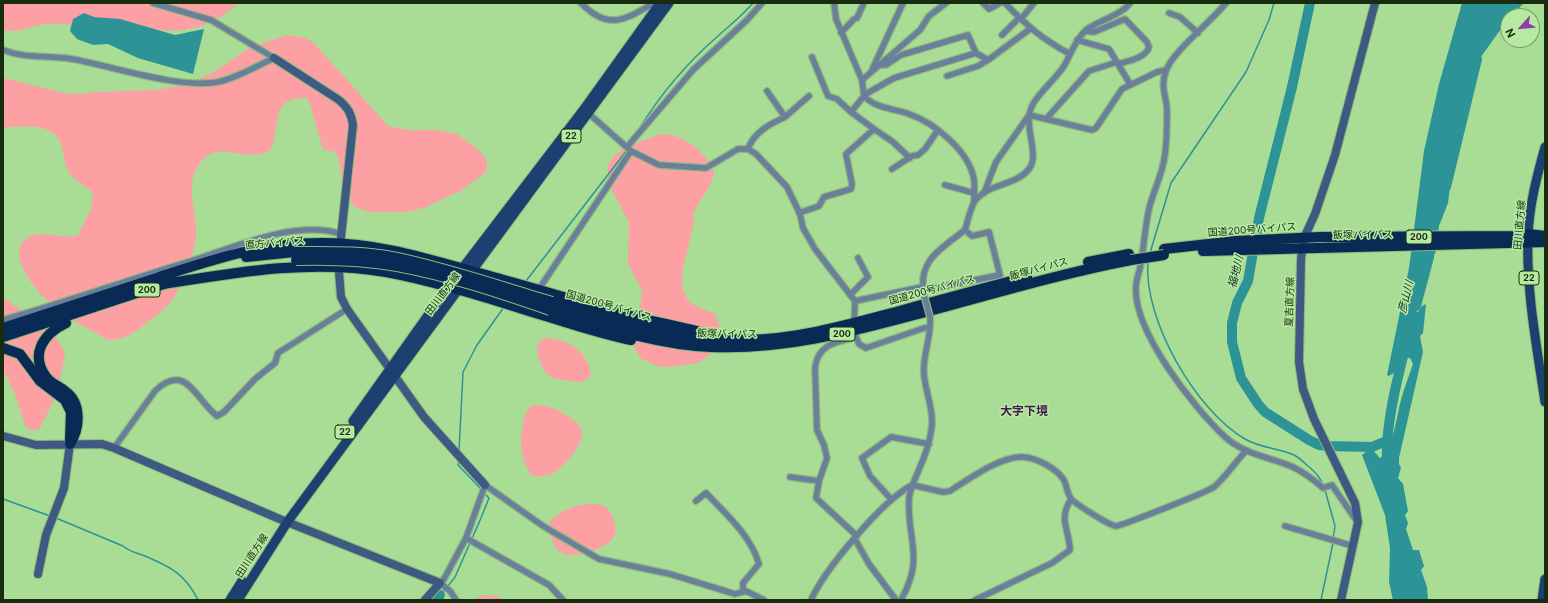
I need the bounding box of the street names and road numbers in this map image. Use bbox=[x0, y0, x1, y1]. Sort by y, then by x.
road number: 22 bbox=[561, 129, 581, 143]
street label: 田川直方線 bbox=[1512, 200, 1528, 250]
street label: 国道200号バイパス bbox=[1207, 221, 1297, 239]
street label: 飯塚バイパス bbox=[1333, 228, 1393, 242]
road number: 200 bbox=[1406, 230, 1432, 244]
street label: 直方バイパス bbox=[245, 234, 305, 252]
street label: 飯塚バイパス bbox=[1008, 255, 1070, 283]
street label: 田川直方線 bbox=[423, 270, 463, 318]
road number: 22 bbox=[1519, 271, 1539, 285]
street label: 国道200号バイパス bbox=[888, 273, 976, 307]
street label: 夏吉直方線 bbox=[1283, 277, 1297, 327]
road number: 200 bbox=[134, 283, 160, 297]
street label: 国道200号バイパス bbox=[565, 288, 653, 324]
street label: 飯塚バイパス bbox=[697, 327, 757, 341]
road number: 200 bbox=[829, 327, 855, 341]
road number: 22 bbox=[335, 425, 355, 439]
street label: 田川直方線 bbox=[233, 532, 271, 580]

